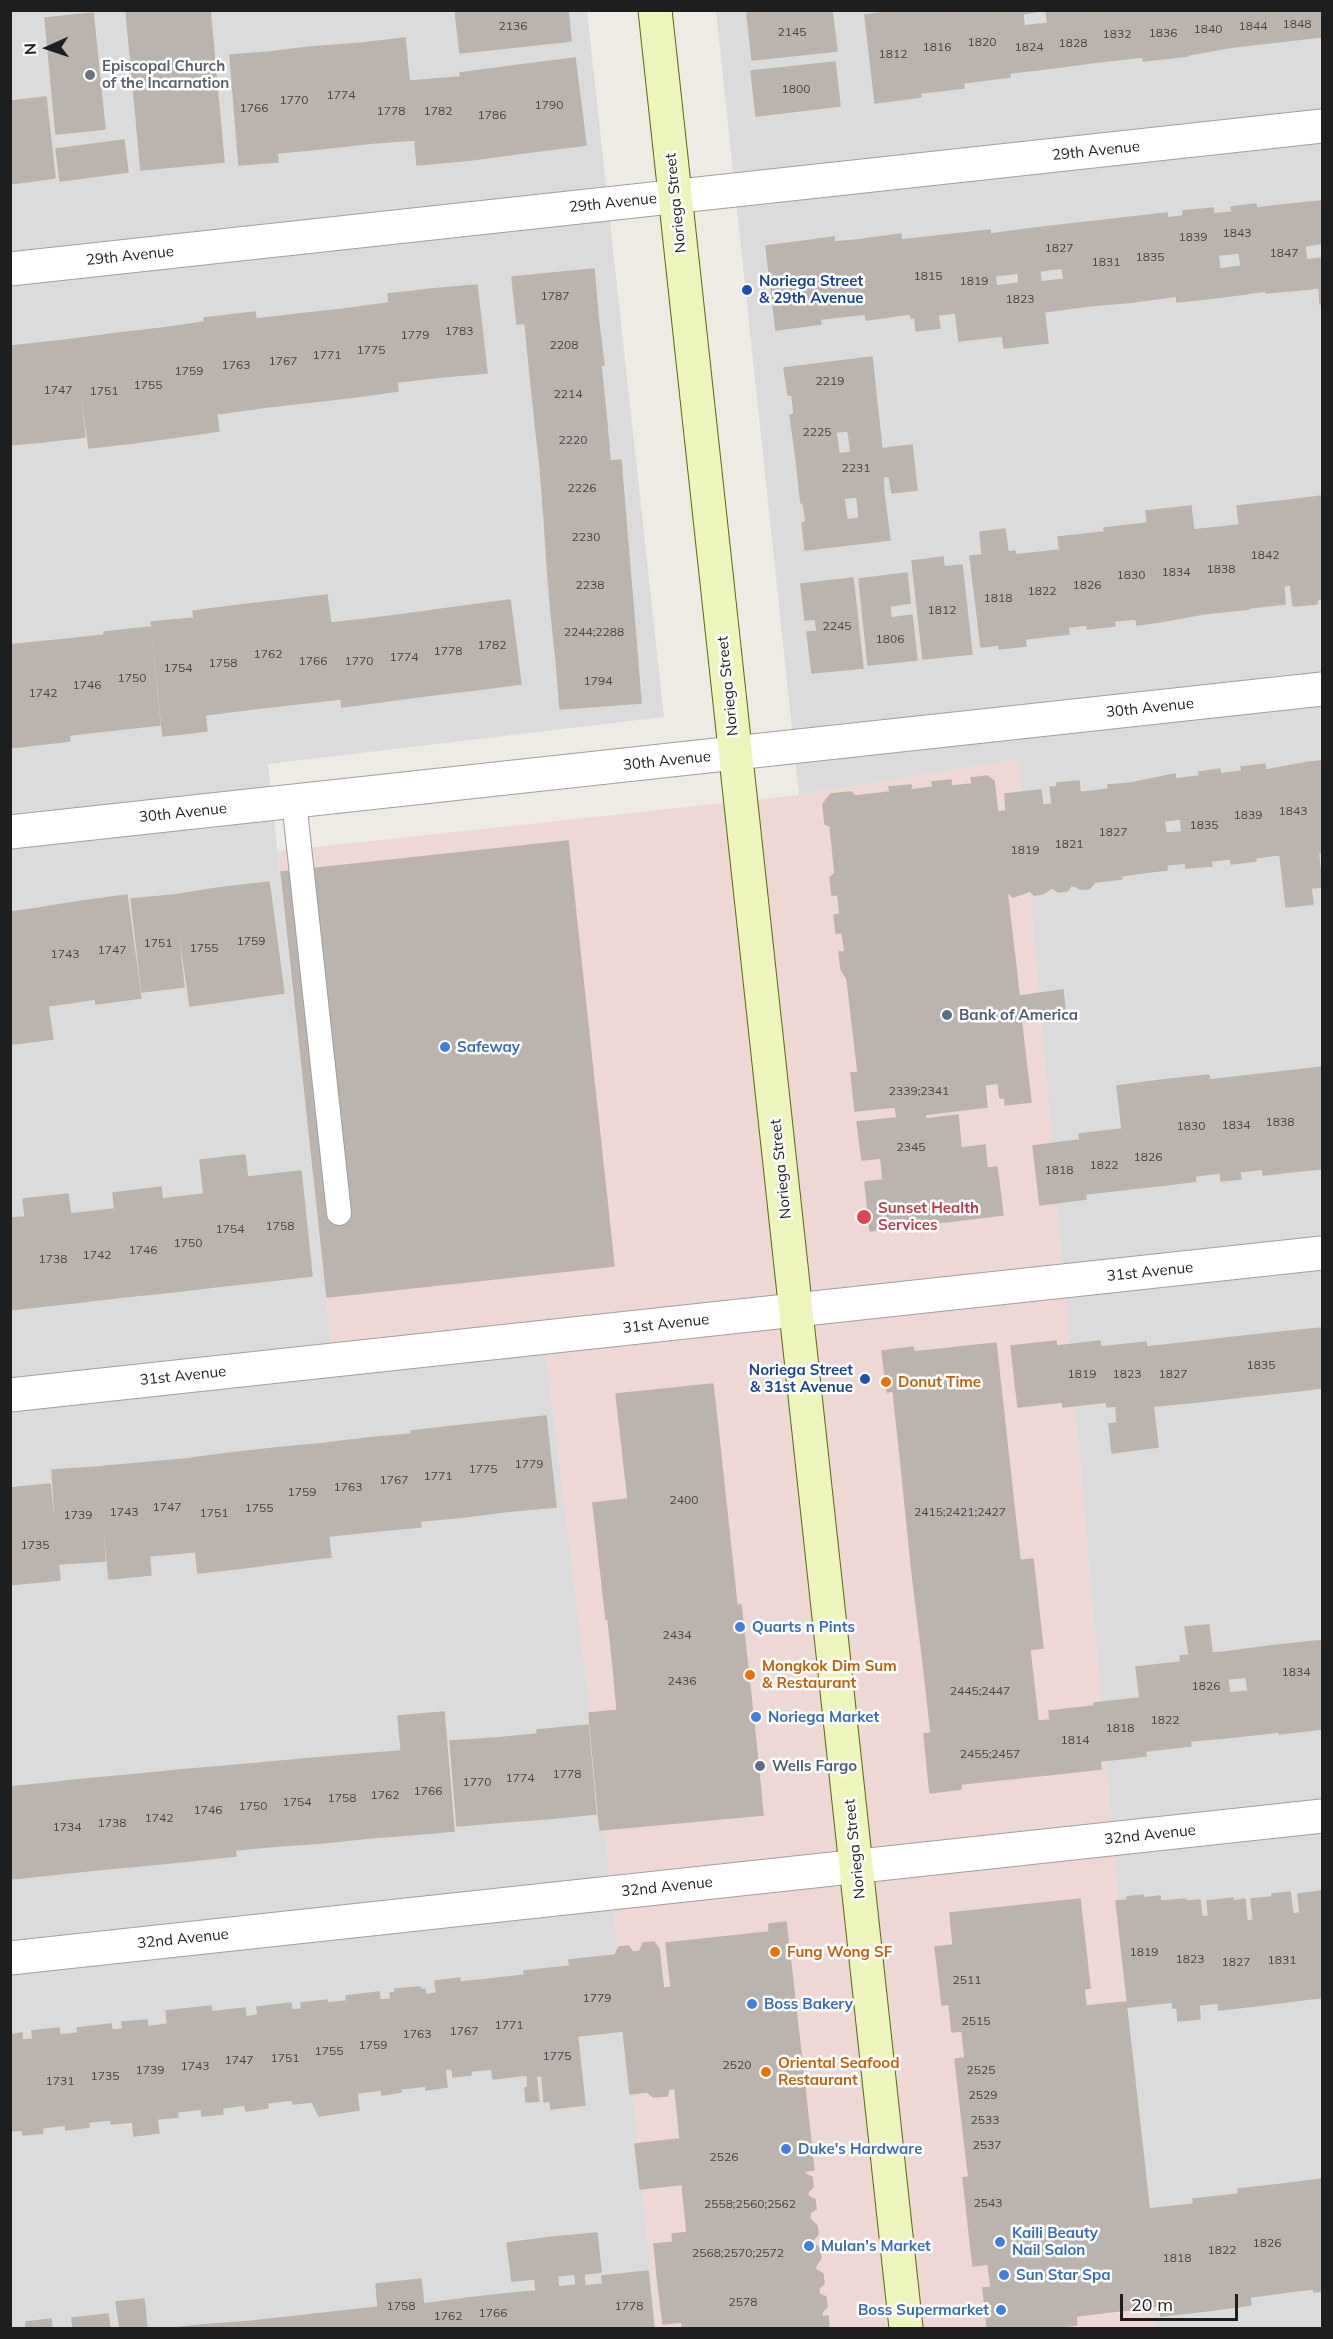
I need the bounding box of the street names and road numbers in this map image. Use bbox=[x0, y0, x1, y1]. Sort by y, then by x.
street label: 29th Avenue bbox=[1051, 137, 1141, 165]
street label: Noriega Street bbox=[662, 152, 690, 254]
street label: 29th Avenue bbox=[568, 189, 658, 217]
street label: 29th Avenue bbox=[85, 242, 175, 270]
street label: Noriega Street bbox=[714, 635, 742, 737]
street label: 30th Avenue bbox=[1105, 694, 1195, 722]
street label: 30th Avenue bbox=[622, 747, 712, 775]
street label: 30th Avenue bbox=[138, 799, 228, 827]
street label: Noriega Street bbox=[767, 1118, 795, 1220]
street label: 31st Avenue bbox=[1106, 1259, 1194, 1285]
street label: 31st Avenue bbox=[622, 1311, 710, 1337]
street label: 31st Avenue bbox=[139, 1363, 227, 1389]
street label: Noriega Street bbox=[841, 1798, 869, 1900]
street label: 32nd Avenue bbox=[1103, 1821, 1197, 1849]
street label: 32nd Avenue bbox=[620, 1873, 714, 1901]
street label: 32nd Avenue bbox=[136, 1925, 230, 1953]

